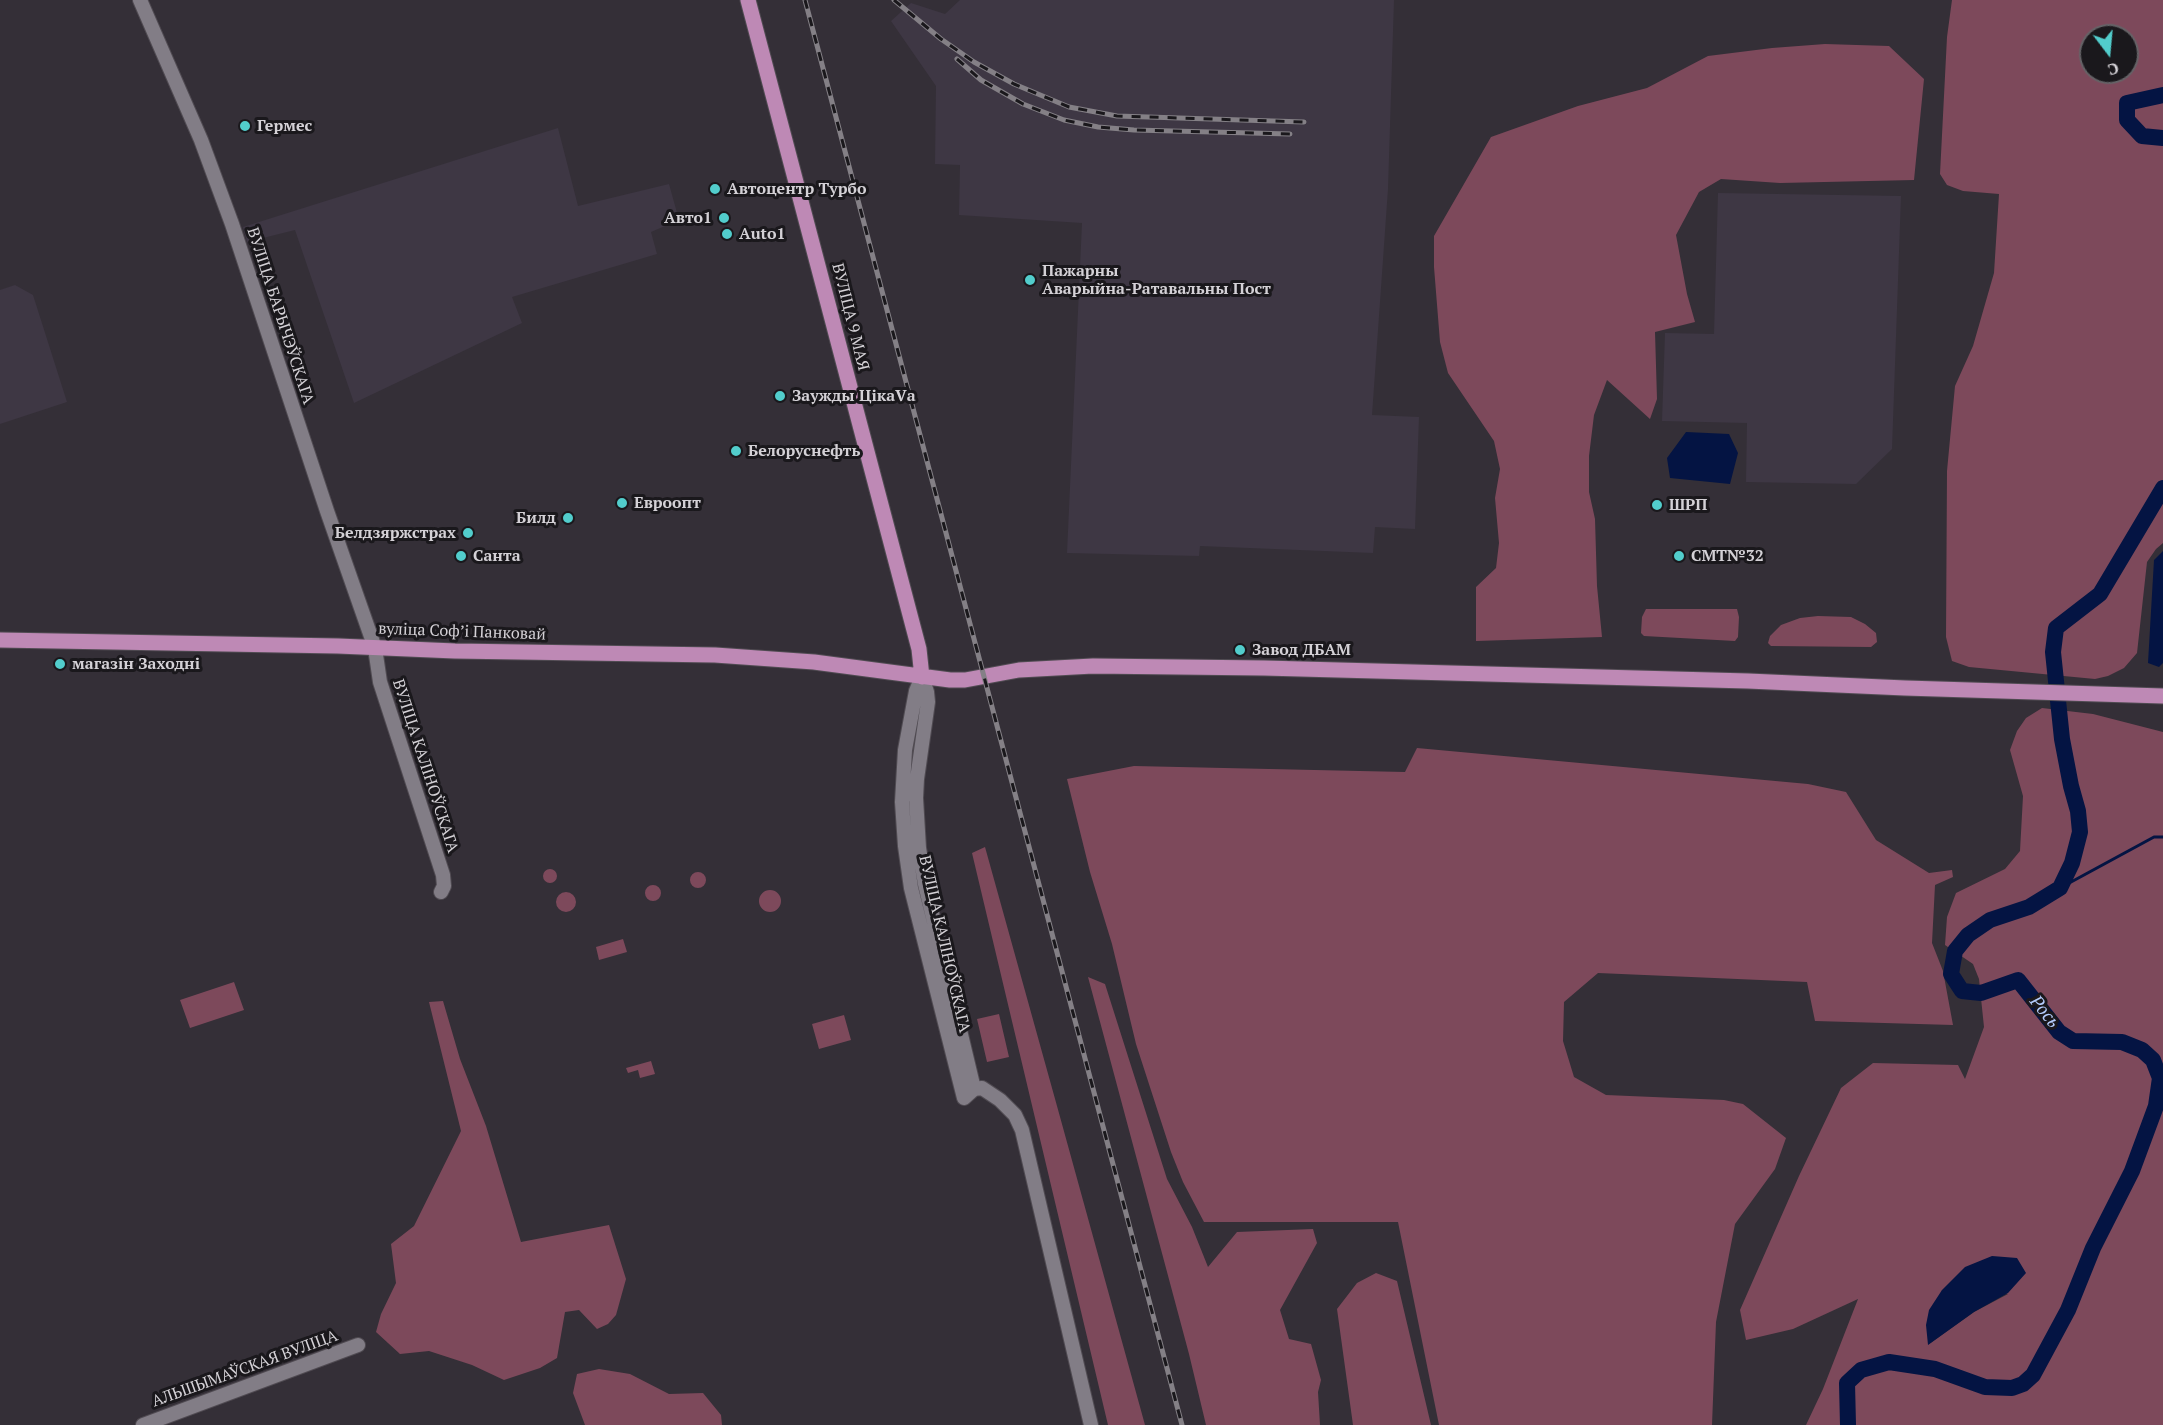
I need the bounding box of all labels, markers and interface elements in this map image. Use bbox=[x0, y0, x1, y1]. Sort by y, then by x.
north arrow bbox=[2079, 24, 2139, 84]
text: С bbox=[2105, 57, 2121, 81]
place label: Гермес bbox=[257, 116, 312, 136]
marker: Гермес bbox=[238, 119, 252, 133]
place label: Автоцентр Турбо bbox=[727, 179, 866, 199]
marker: Автоцентр Турбо bbox=[708, 182, 722, 196]
place label: Авто1 bbox=[664, 208, 712, 228]
marker: Авто1 bbox=[717, 211, 731, 225]
place label: Auto1 bbox=[739, 224, 786, 244]
street label: ВУЛІЦА БАРЫЧЭЎСКАГА bbox=[242, 225, 318, 407]
marker: Auto1 bbox=[720, 227, 734, 241]
street label: ВУЛІЦА 9 МАЯ bbox=[827, 261, 873, 373]
place label: Пажарны Аварыйна-Ратавальны Пост bbox=[1042, 261, 1271, 299]
marker: Пажарны Аварыйна-Ратавальны Пост bbox=[1023, 273, 1037, 287]
place label: Заужды ЦікаVа bbox=[792, 386, 916, 406]
marker: Заужды ЦікаVа bbox=[773, 389, 787, 403]
place label: Белоруснефть bbox=[748, 441, 860, 461]
marker: Белоруснефть bbox=[729, 444, 743, 458]
place label: Евроопт bbox=[634, 493, 701, 513]
place label: ШРП bbox=[1669, 495, 1707, 515]
marker: Евроопт bbox=[615, 496, 629, 510]
marker: ШРП bbox=[1650, 498, 1664, 512]
place label: Билд bbox=[516, 508, 556, 528]
marker: Билд bbox=[561, 511, 575, 525]
place label: Белдзяржстрах bbox=[335, 523, 456, 543]
marker: Белдзяржстрах bbox=[461, 526, 475, 540]
place label: Санта bbox=[473, 546, 521, 566]
place label: СМТ№32 bbox=[1691, 546, 1764, 566]
marker: Санта bbox=[454, 549, 468, 563]
marker: СМТ№32 bbox=[1672, 549, 1686, 563]
street label: вуліца Софʼі Панковай bbox=[378, 619, 546, 645]
place label: Завод ДБАМ bbox=[1252, 640, 1351, 660]
marker: Завод ДБАМ bbox=[1233, 643, 1247, 657]
place label: магазін Заходні bbox=[72, 654, 200, 674]
marker: магазін Заходні bbox=[53, 657, 67, 671]
street label: ВУЛІЦА КАЛІНОЎСКАГА bbox=[388, 677, 462, 855]
street label: ВУЛІЦА КАЛІНОЎСКАГА bbox=[914, 854, 974, 1034]
water label: Рось bbox=[2025, 991, 2063, 1033]
street label: АЛЬШЫМАЎСКАЯ ВУЛІЦА bbox=[150, 1326, 340, 1412]

